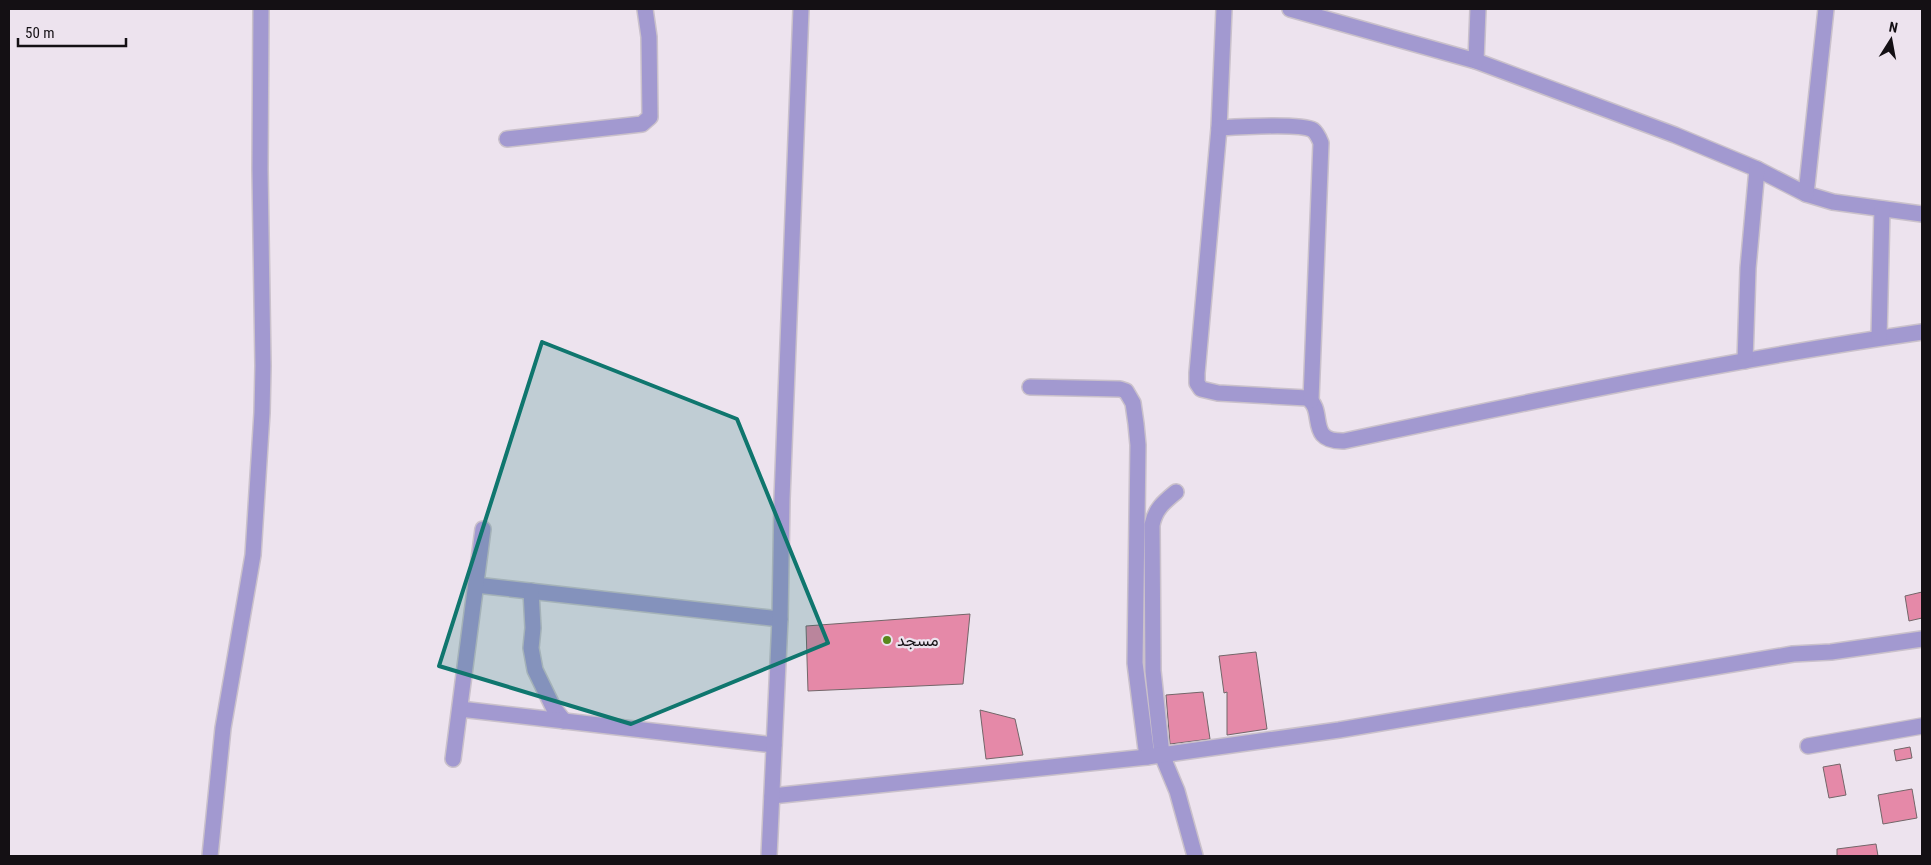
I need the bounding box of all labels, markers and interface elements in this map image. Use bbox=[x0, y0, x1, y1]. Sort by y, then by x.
scale bar bbox=[18, 15, 125, 47]
north arrow bbox=[1866, 15, 1916, 65]
text: N bbox=[1888, 19, 1899, 36]
text: 50 m bbox=[25, 24, 55, 42]
place label: مسجد bbox=[897, 631, 938, 650]
marker: مسجد bbox=[881, 634, 893, 646]

